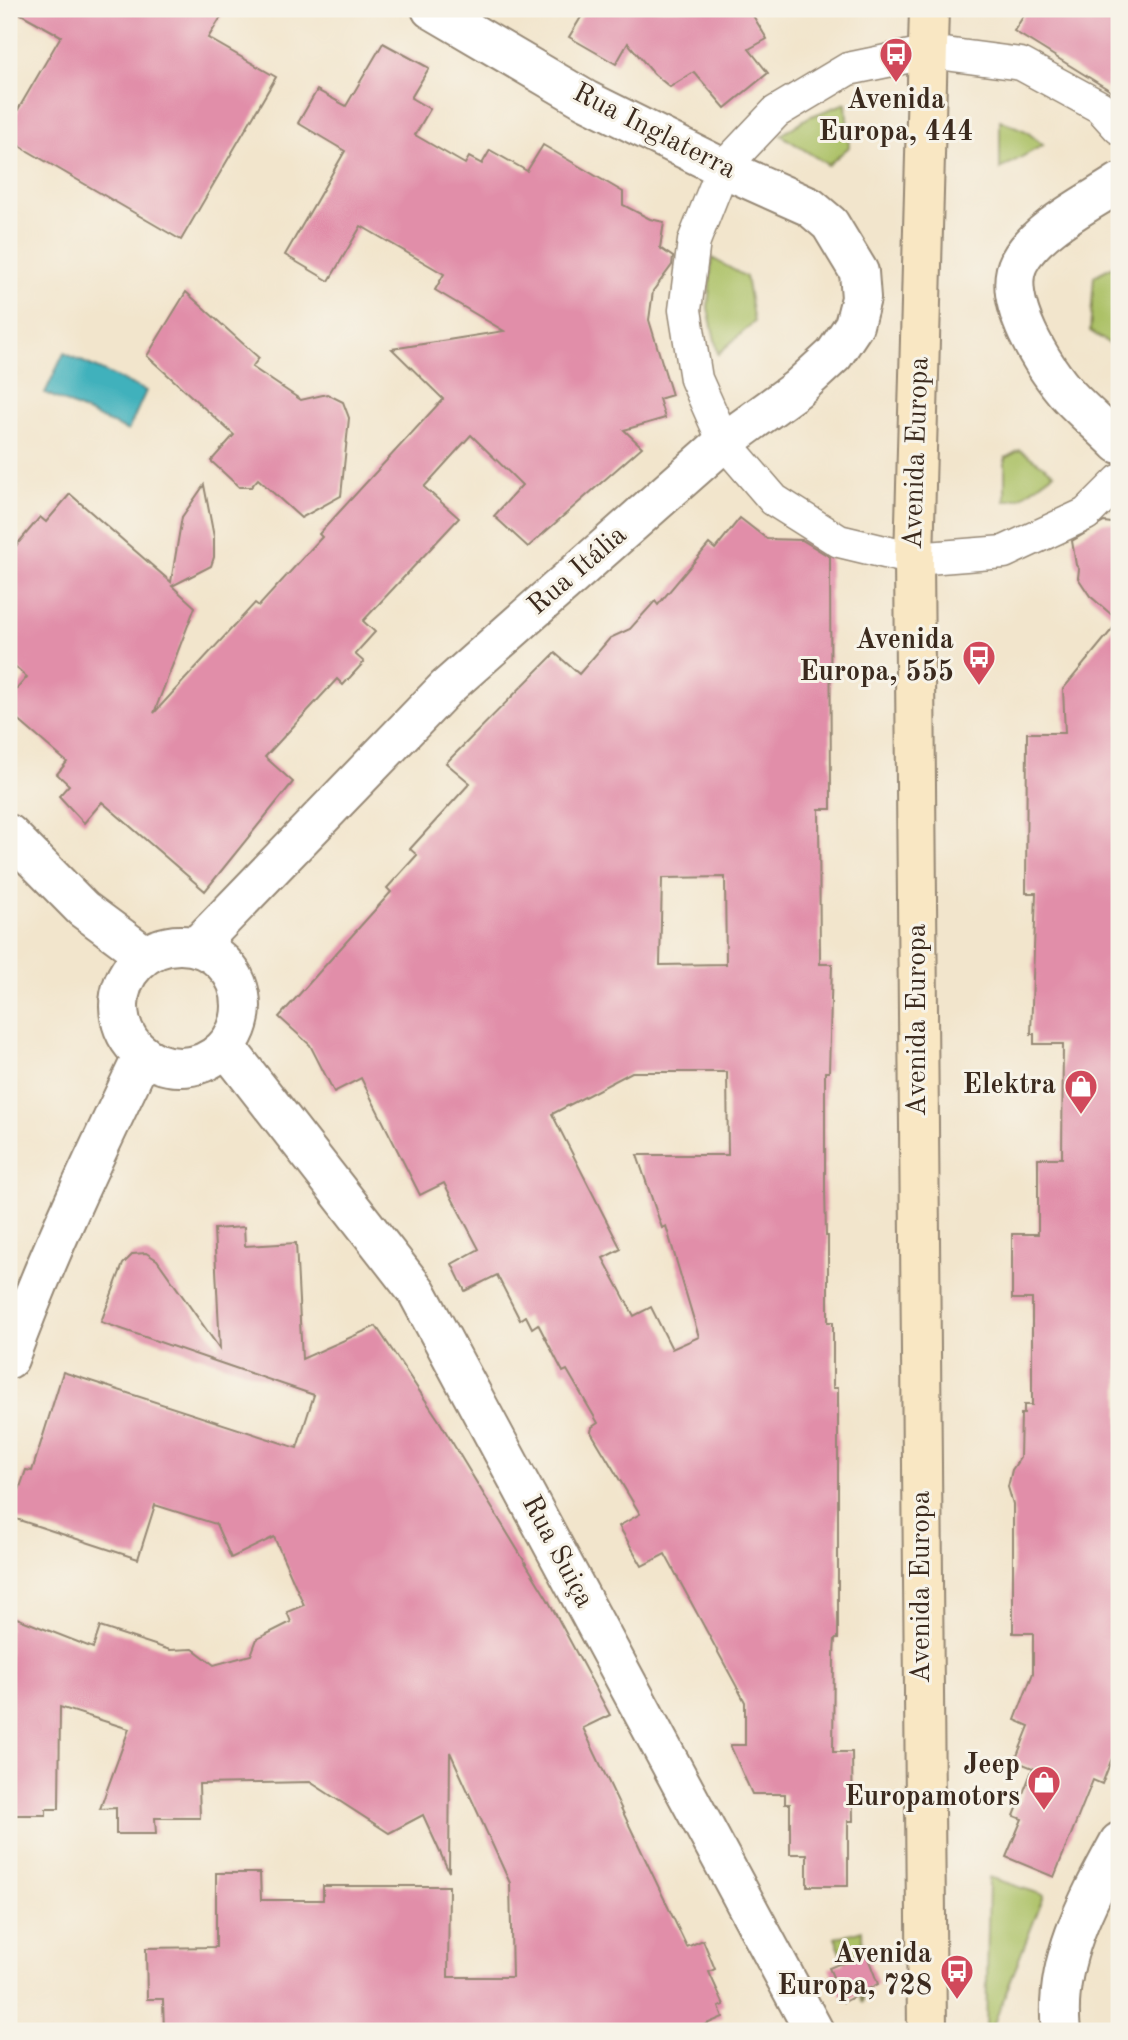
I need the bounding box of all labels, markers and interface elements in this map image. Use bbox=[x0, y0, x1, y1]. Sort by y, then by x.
bus stop icon: Avenida Europa, 444 bbox=[877, 35, 915, 84]
street label: Rua Inglaterra bbox=[568, 79, 740, 185]
place label: Avenida Europa, 444 bbox=[819, 87, 973, 147]
street label: Avenida Europa bbox=[900, 356, 934, 550]
street label: Rua Itália bbox=[523, 521, 633, 621]
place label: Avenida Europa, 555 bbox=[799, 627, 954, 687]
bus stop icon: Avenida Europa, 555 bbox=[960, 638, 998, 687]
street label: Avenida Europa bbox=[904, 923, 932, 1116]
shop icon: Elektra bbox=[1062, 1067, 1100, 1116]
place label: Elektra bbox=[963, 1072, 1056, 1100]
street label: Avenida Europa bbox=[908, 1490, 936, 1683]
street label: Rua Suiça bbox=[516, 1491, 598, 1613]
place label: Jeep Europamotors bbox=[845, 1752, 1020, 1812]
shop icon: Jeep Europamotors bbox=[1025, 1763, 1063, 1812]
place label: Avenida Europa, 728 bbox=[777, 1941, 932, 2001]
bus stop icon: Avenida Europa, 728 bbox=[938, 1952, 976, 2001]

